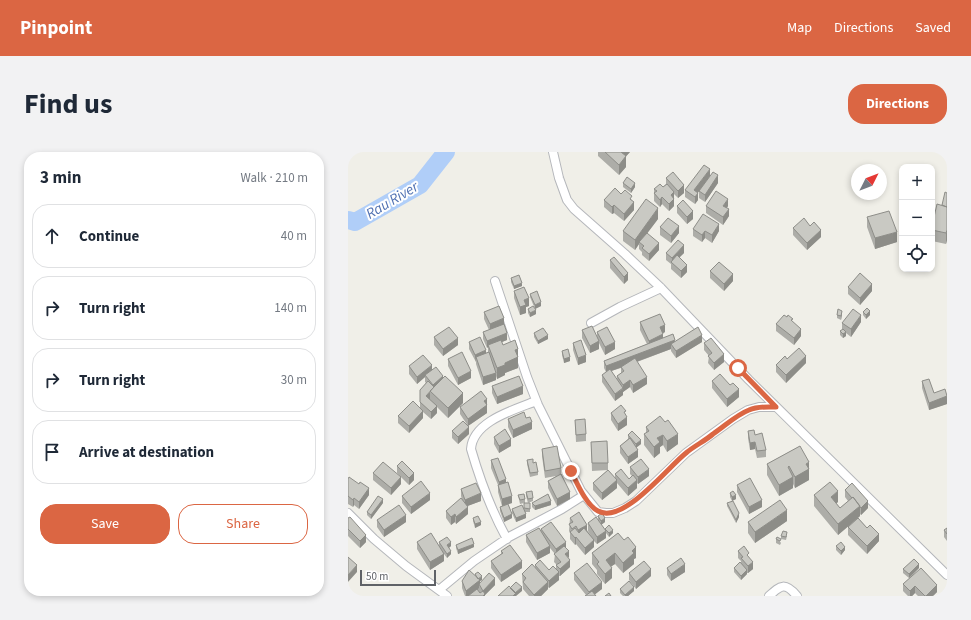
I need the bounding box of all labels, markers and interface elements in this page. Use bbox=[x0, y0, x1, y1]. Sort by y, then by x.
text: Pinpoint bbox=[20, 15, 92, 42]
text: Map bbox=[787, 18, 812, 38]
text: Directions bbox=[834, 18, 893, 38]
text: Saved bbox=[915, 18, 951, 38]
text: Find us bbox=[24, 84, 112, 124]
button: Directions bbox=[848, 84, 947, 124]
north arrow bbox=[851, 164, 887, 200]
map controls bbox=[899, 164, 935, 272]
button: + bbox=[899, 164, 935, 200]
text: 3 min bbox=[40, 166, 81, 190]
text: Walk · 210 m bbox=[240, 169, 308, 187]
water label: Rau River bbox=[362, 176, 423, 224]
button: − bbox=[899, 200, 935, 236]
icon: ahead bbox=[41, 225, 63, 247]
text: Continue bbox=[79, 226, 139, 247]
text: 40 m bbox=[281, 227, 307, 245]
button: locate bbox=[899, 236, 935, 272]
icon: right bbox=[41, 297, 63, 319]
text: Turn right bbox=[79, 298, 145, 319]
text: 140 m bbox=[274, 299, 307, 317]
route start bbox=[729, 359, 747, 377]
icon: right bbox=[41, 369, 63, 391]
text: Turn right bbox=[79, 370, 145, 391]
text: 30 m bbox=[281, 371, 307, 389]
icon: arrive bbox=[41, 441, 63, 463]
text: Arrive at destination bbox=[79, 442, 214, 463]
route end bbox=[562, 462, 580, 480]
button: Save bbox=[40, 504, 170, 544]
button: Share bbox=[178, 504, 308, 544]
scale bar bbox=[360, 568, 436, 587]
text: 50 m bbox=[366, 569, 388, 584]

